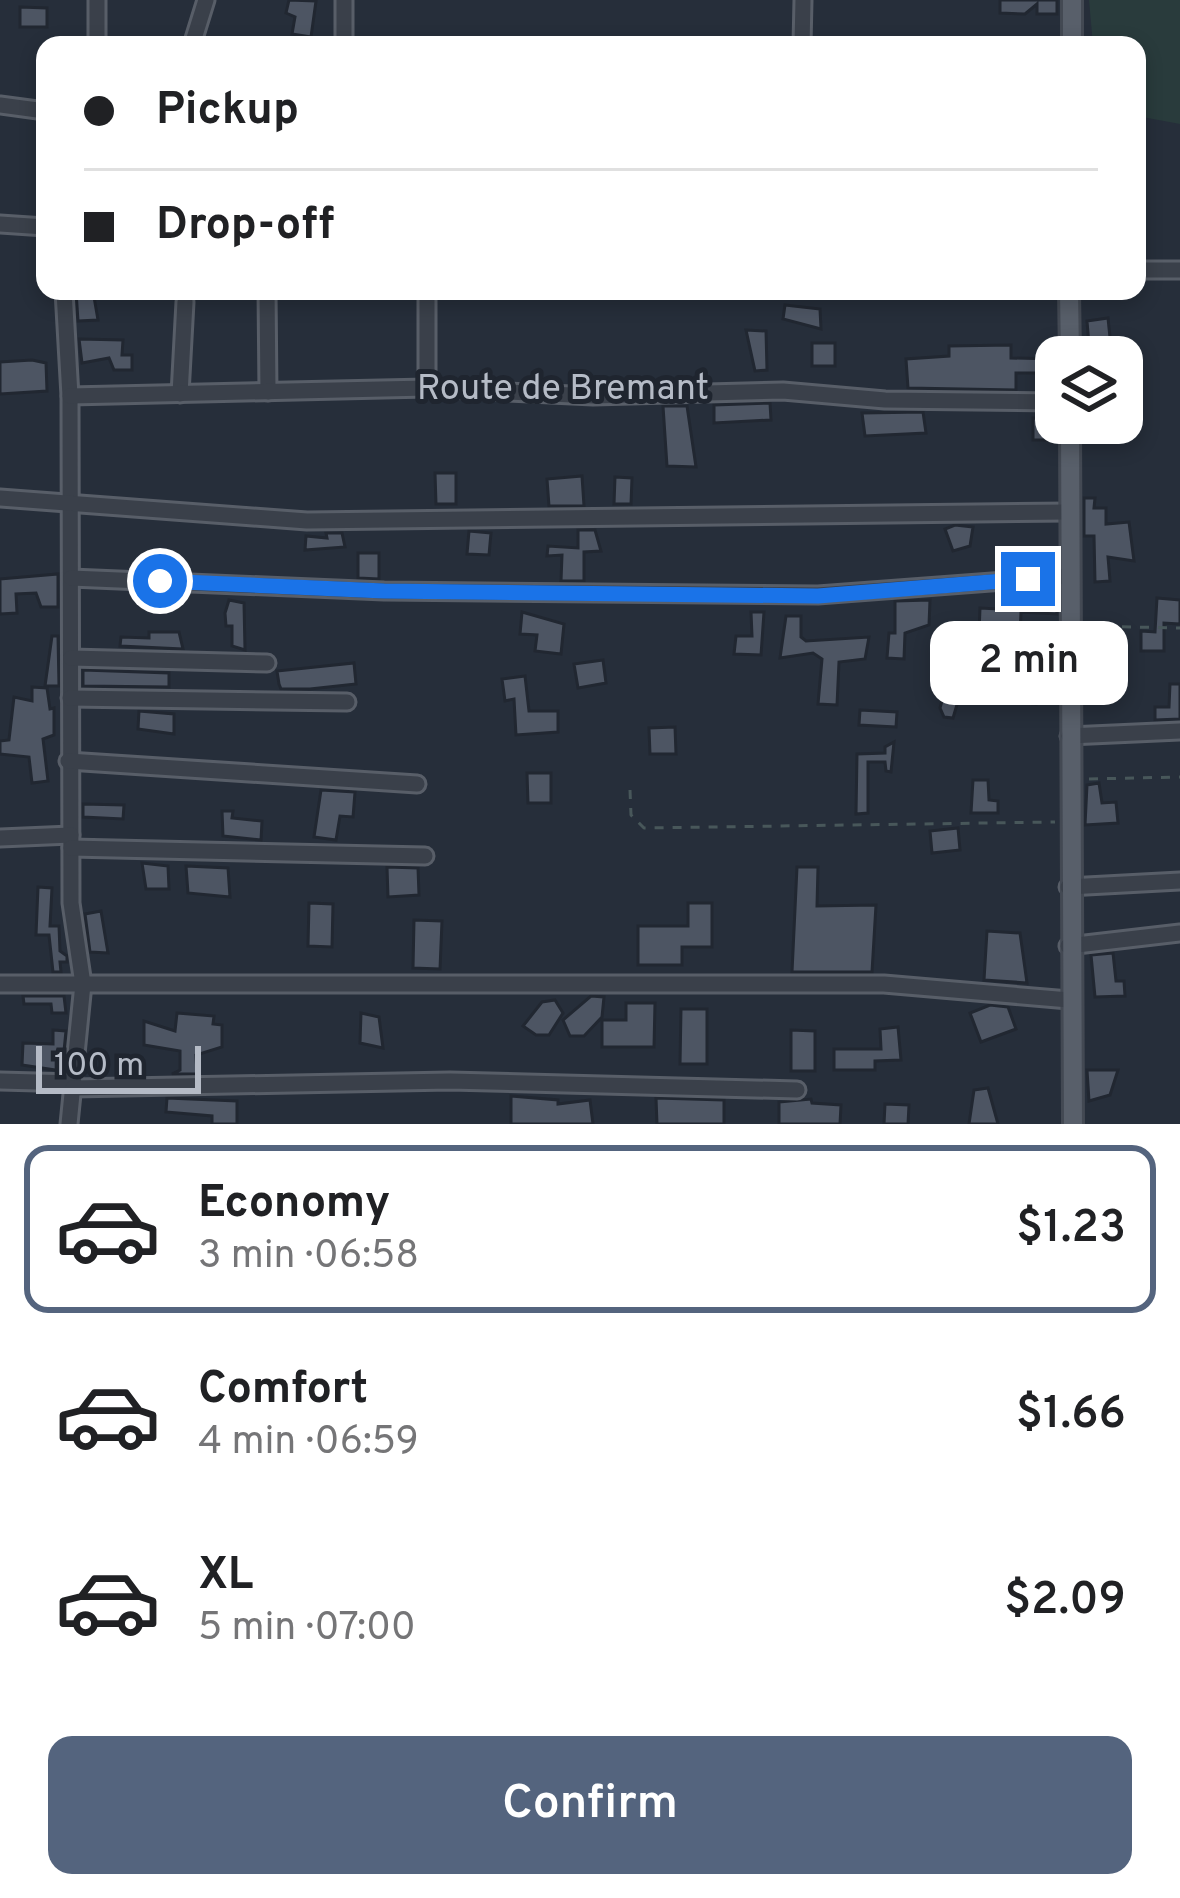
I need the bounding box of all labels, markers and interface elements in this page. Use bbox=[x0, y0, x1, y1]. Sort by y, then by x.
text: Pickup bbox=[156, 83, 299, 140]
text: Drop-off bbox=[156, 198, 335, 255]
map controls bbox=[1035, 336, 1143, 444]
button: layers bbox=[1035, 336, 1143, 444]
street label: Route de Bremant bbox=[417, 367, 709, 413]
route end bbox=[1001, 552, 1055, 606]
route start bbox=[133, 554, 187, 608]
callout: 2 min bbox=[929, 621, 1127, 705]
text: 2 min bbox=[979, 638, 1079, 687]
scale bar bbox=[36, 1040, 201, 1093]
text: 100 m bbox=[54, 1046, 144, 1088]
icon: car bbox=[54, 1175, 162, 1283]
text: Economy bbox=[198, 1176, 390, 1233]
text: $1.23 bbox=[1016, 1201, 1126, 1258]
text: 3 min · 06:58 bbox=[198, 1233, 419, 1282]
icon: car bbox=[54, 1361, 162, 1469]
text: Comfort bbox=[198, 1362, 368, 1419]
text: $1.66 bbox=[1016, 1387, 1126, 1444]
text: 4 min · 06:59 bbox=[198, 1419, 419, 1468]
icon: car bbox=[54, 1547, 162, 1655]
text: XL bbox=[198, 1548, 253, 1605]
text: $2.09 bbox=[1004, 1573, 1126, 1630]
text: 5 min · 07:00 bbox=[198, 1605, 416, 1654]
button: Confirm bbox=[48, 1736, 1132, 1874]

